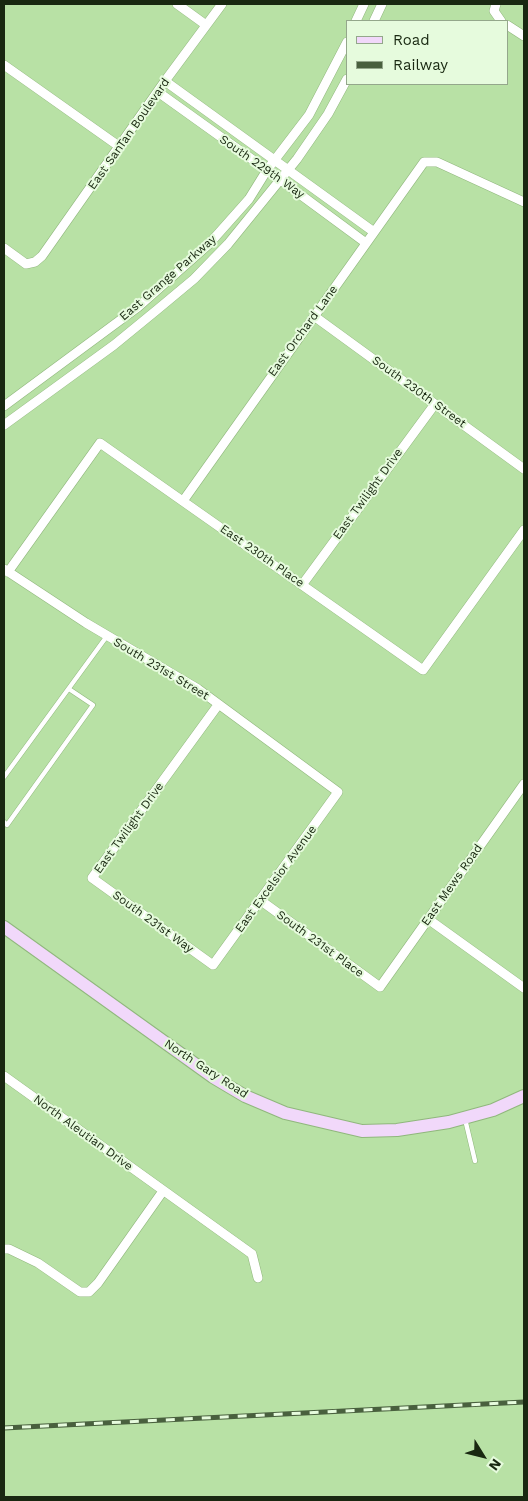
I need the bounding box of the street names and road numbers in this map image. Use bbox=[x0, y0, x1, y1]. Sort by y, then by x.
street label: East SanTan Boulevard bbox=[85, 76, 173, 192]
street label: South 229th Way bbox=[217, 132, 307, 202]
street label: East Grange Parkway bbox=[117, 232, 219, 324]
street label: East Orchard Lane bbox=[265, 283, 341, 379]
street label: South 230th Street bbox=[369, 353, 469, 431]
street label: East Twilight Drive bbox=[330, 446, 406, 542]
street label: East 230th Place bbox=[217, 522, 307, 590]
street label: South 231st Street bbox=[111, 635, 211, 703]
street label: East Twilight Drive bbox=[91, 780, 167, 876]
street label: East Excelsior Avenue bbox=[232, 823, 320, 935]
street label: East Mews Road bbox=[418, 841, 486, 929]
street label: South 231st Way bbox=[110, 888, 196, 956]
street label: South 231st Place bbox=[274, 907, 366, 981]
street label: North Gary Road bbox=[161, 1037, 251, 1101]
street label: North Aleutian Drive bbox=[31, 1092, 135, 1174]

